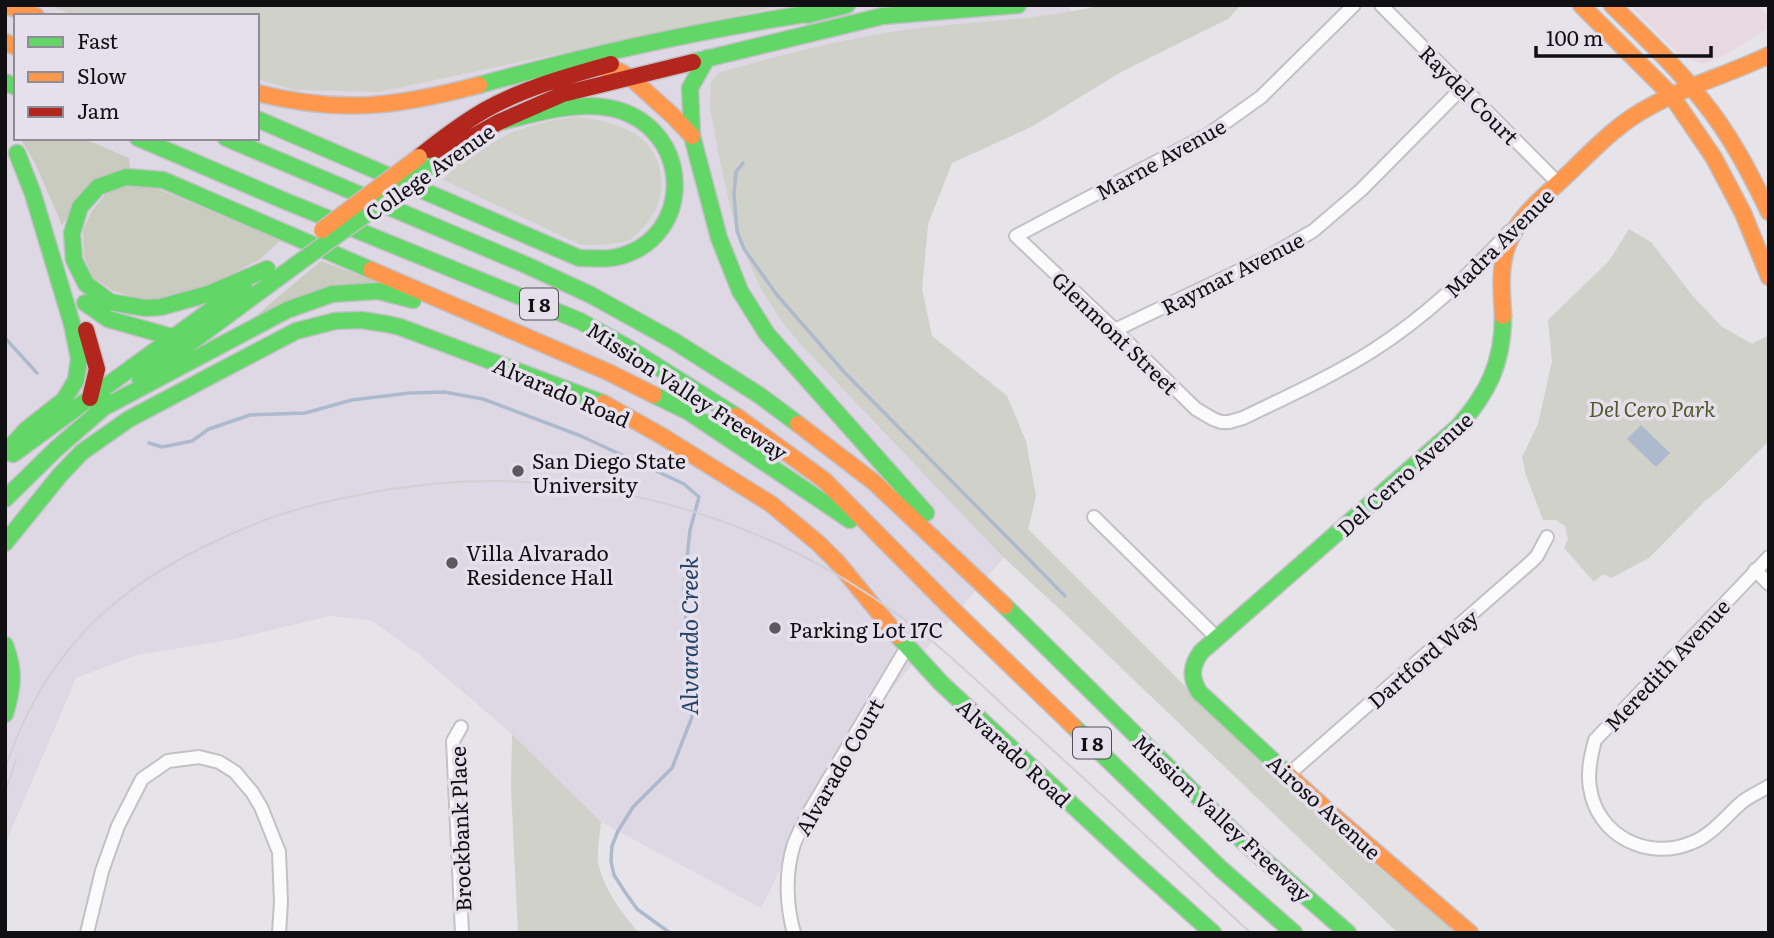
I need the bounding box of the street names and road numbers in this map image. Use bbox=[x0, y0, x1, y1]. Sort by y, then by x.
street label: Raydel Court bbox=[1413, 37, 1527, 151]
street label: Marne Avenue bbox=[1089, 109, 1231, 207]
street label: College Avenue bbox=[358, 115, 500, 227]
street label: Madra Avenue bbox=[1436, 180, 1560, 304]
street label: Raymar Avenue bbox=[1155, 223, 1309, 321]
street label: Glenmont Street bbox=[1046, 263, 1187, 401]
road number: I 8 bbox=[520, 288, 558, 320]
street label: Mission Valley Freeway bbox=[581, 313, 795, 467]
street label: Alvarado Road bbox=[489, 348, 635, 434]
street label: Del Cerro Avenue bbox=[1329, 403, 1479, 542]
street label: Meredith Avenue bbox=[1596, 591, 1736, 737]
street label: Dartford Way bbox=[1360, 601, 1485, 715]
street label: Alvarado Court bbox=[786, 691, 890, 840]
street label: Alvarado Road bbox=[951, 691, 1079, 813]
street label: Mission Valley Freeway bbox=[1127, 726, 1320, 909]
road number: I 8 bbox=[1073, 728, 1111, 758]
street label: Brockbank Place bbox=[441, 745, 477, 912]
street label: Airoso Avenue bbox=[1261, 746, 1389, 866]

